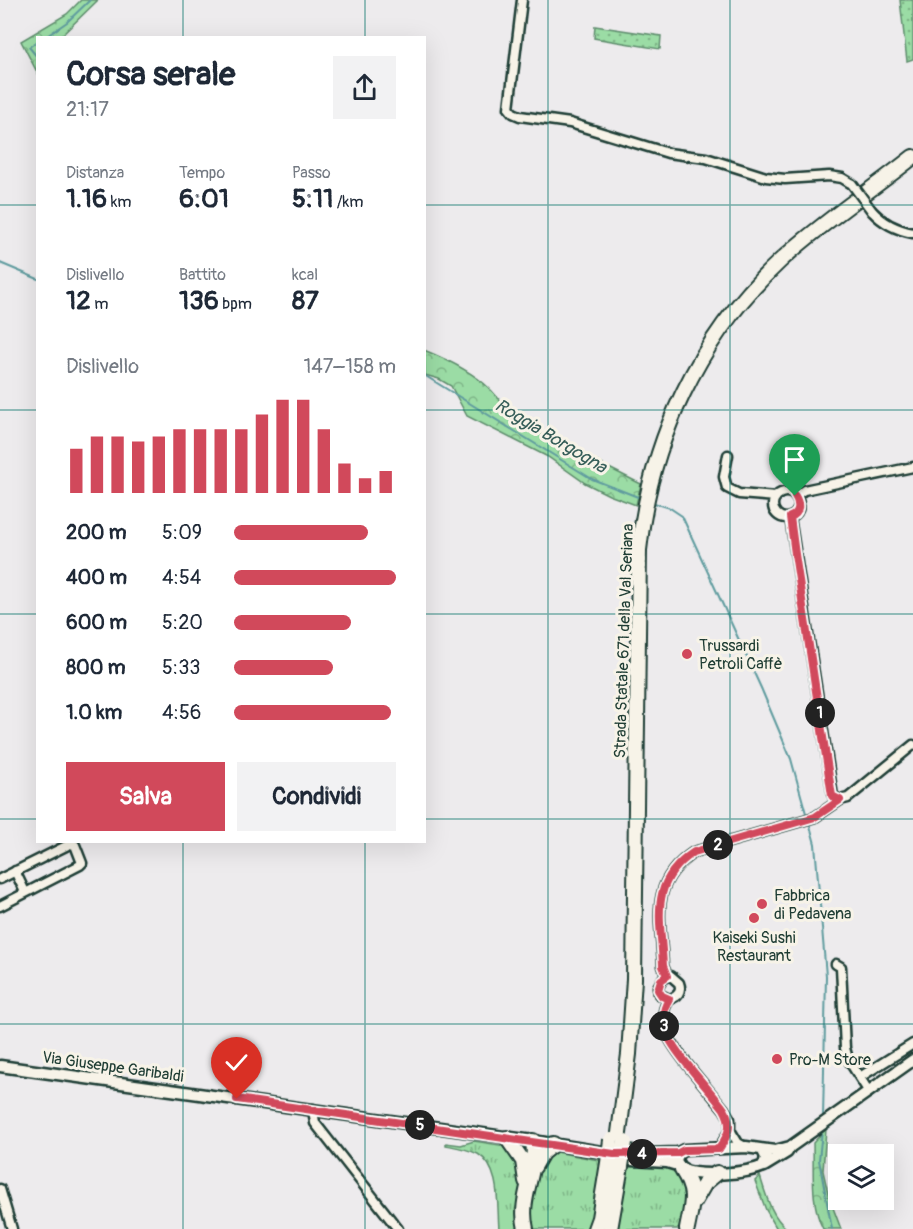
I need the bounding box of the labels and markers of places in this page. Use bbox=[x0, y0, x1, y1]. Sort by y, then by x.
pin bbox=[769, 434, 820, 496]
place label: Trussardi Petroli Caffè bbox=[699, 636, 783, 674]
marker: Trussardi Petroli Caffè bbox=[680, 647, 694, 661]
pin: 1 bbox=[805, 698, 835, 728]
pin: 2 bbox=[703, 830, 733, 860]
place label: Fabbrica di Pedavena bbox=[774, 886, 851, 924]
marker: Fabbrica di Pedavena bbox=[755, 897, 769, 911]
marker: Kaiseki Sushi Restaurant bbox=[747, 911, 761, 925]
place label: Kaiseki Sushi Restaurant bbox=[712, 928, 796, 966]
pin: 3 bbox=[649, 1011, 679, 1041]
pin bbox=[211, 1037, 262, 1099]
place label: Pro-M Store bbox=[789, 1050, 871, 1070]
marker: Pro-M Store bbox=[770, 1052, 784, 1066]
pin: 5 bbox=[405, 1110, 435, 1140]
pin: 4 bbox=[627, 1139, 657, 1169]

